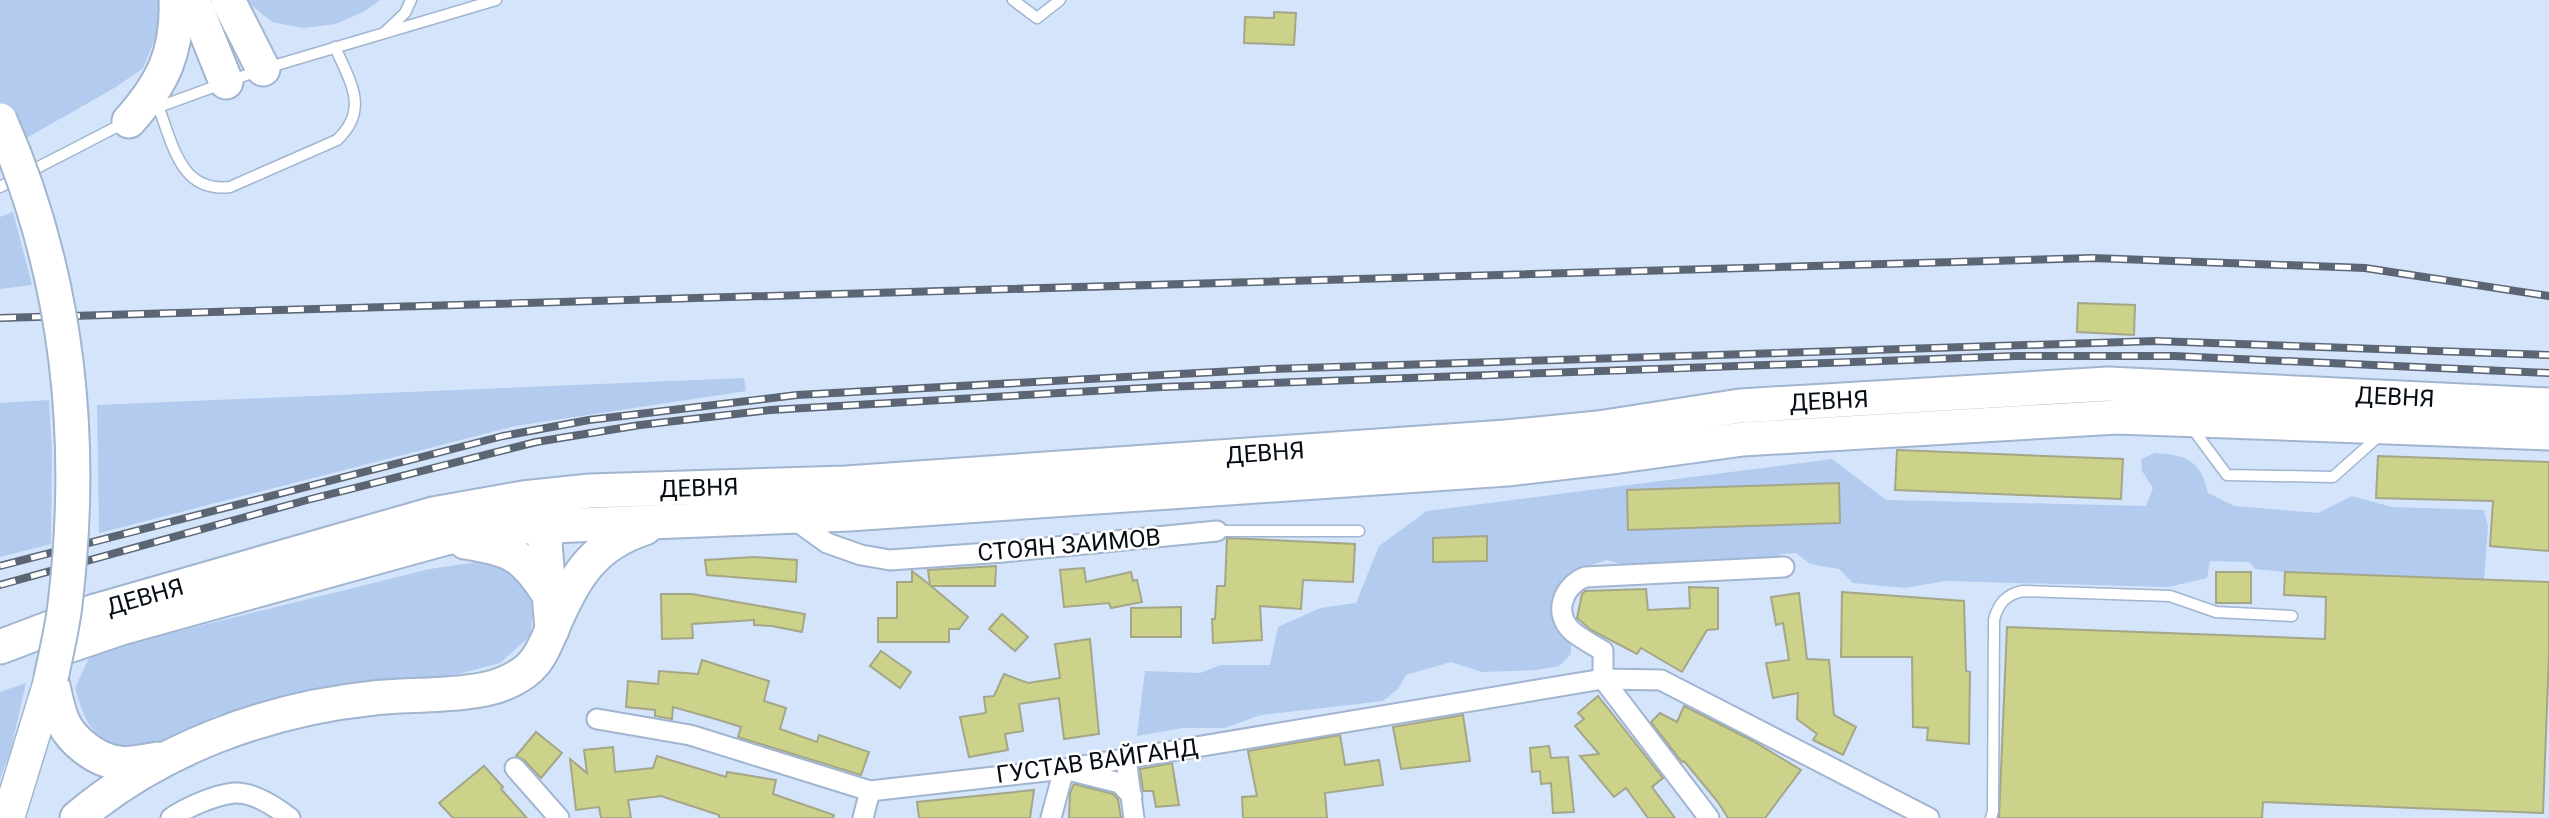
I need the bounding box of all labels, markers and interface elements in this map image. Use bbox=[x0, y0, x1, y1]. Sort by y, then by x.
street label: ДЕВНЯ bbox=[2355, 381, 2435, 413]
street label: ДЕВНЯ bbox=[1789, 385, 1869, 417]
street label: ДЕВНЯ bbox=[1225, 436, 1305, 470]
street label: ДЕВНЯ bbox=[659, 473, 739, 503]
street label: СТОЯН ЗАИМОВ bbox=[976, 523, 1162, 567]
street label: ДЕВНЯ bbox=[103, 573, 187, 621]
street label: ГУСТАВ ВАЙГАНД bbox=[994, 733, 1200, 789]

